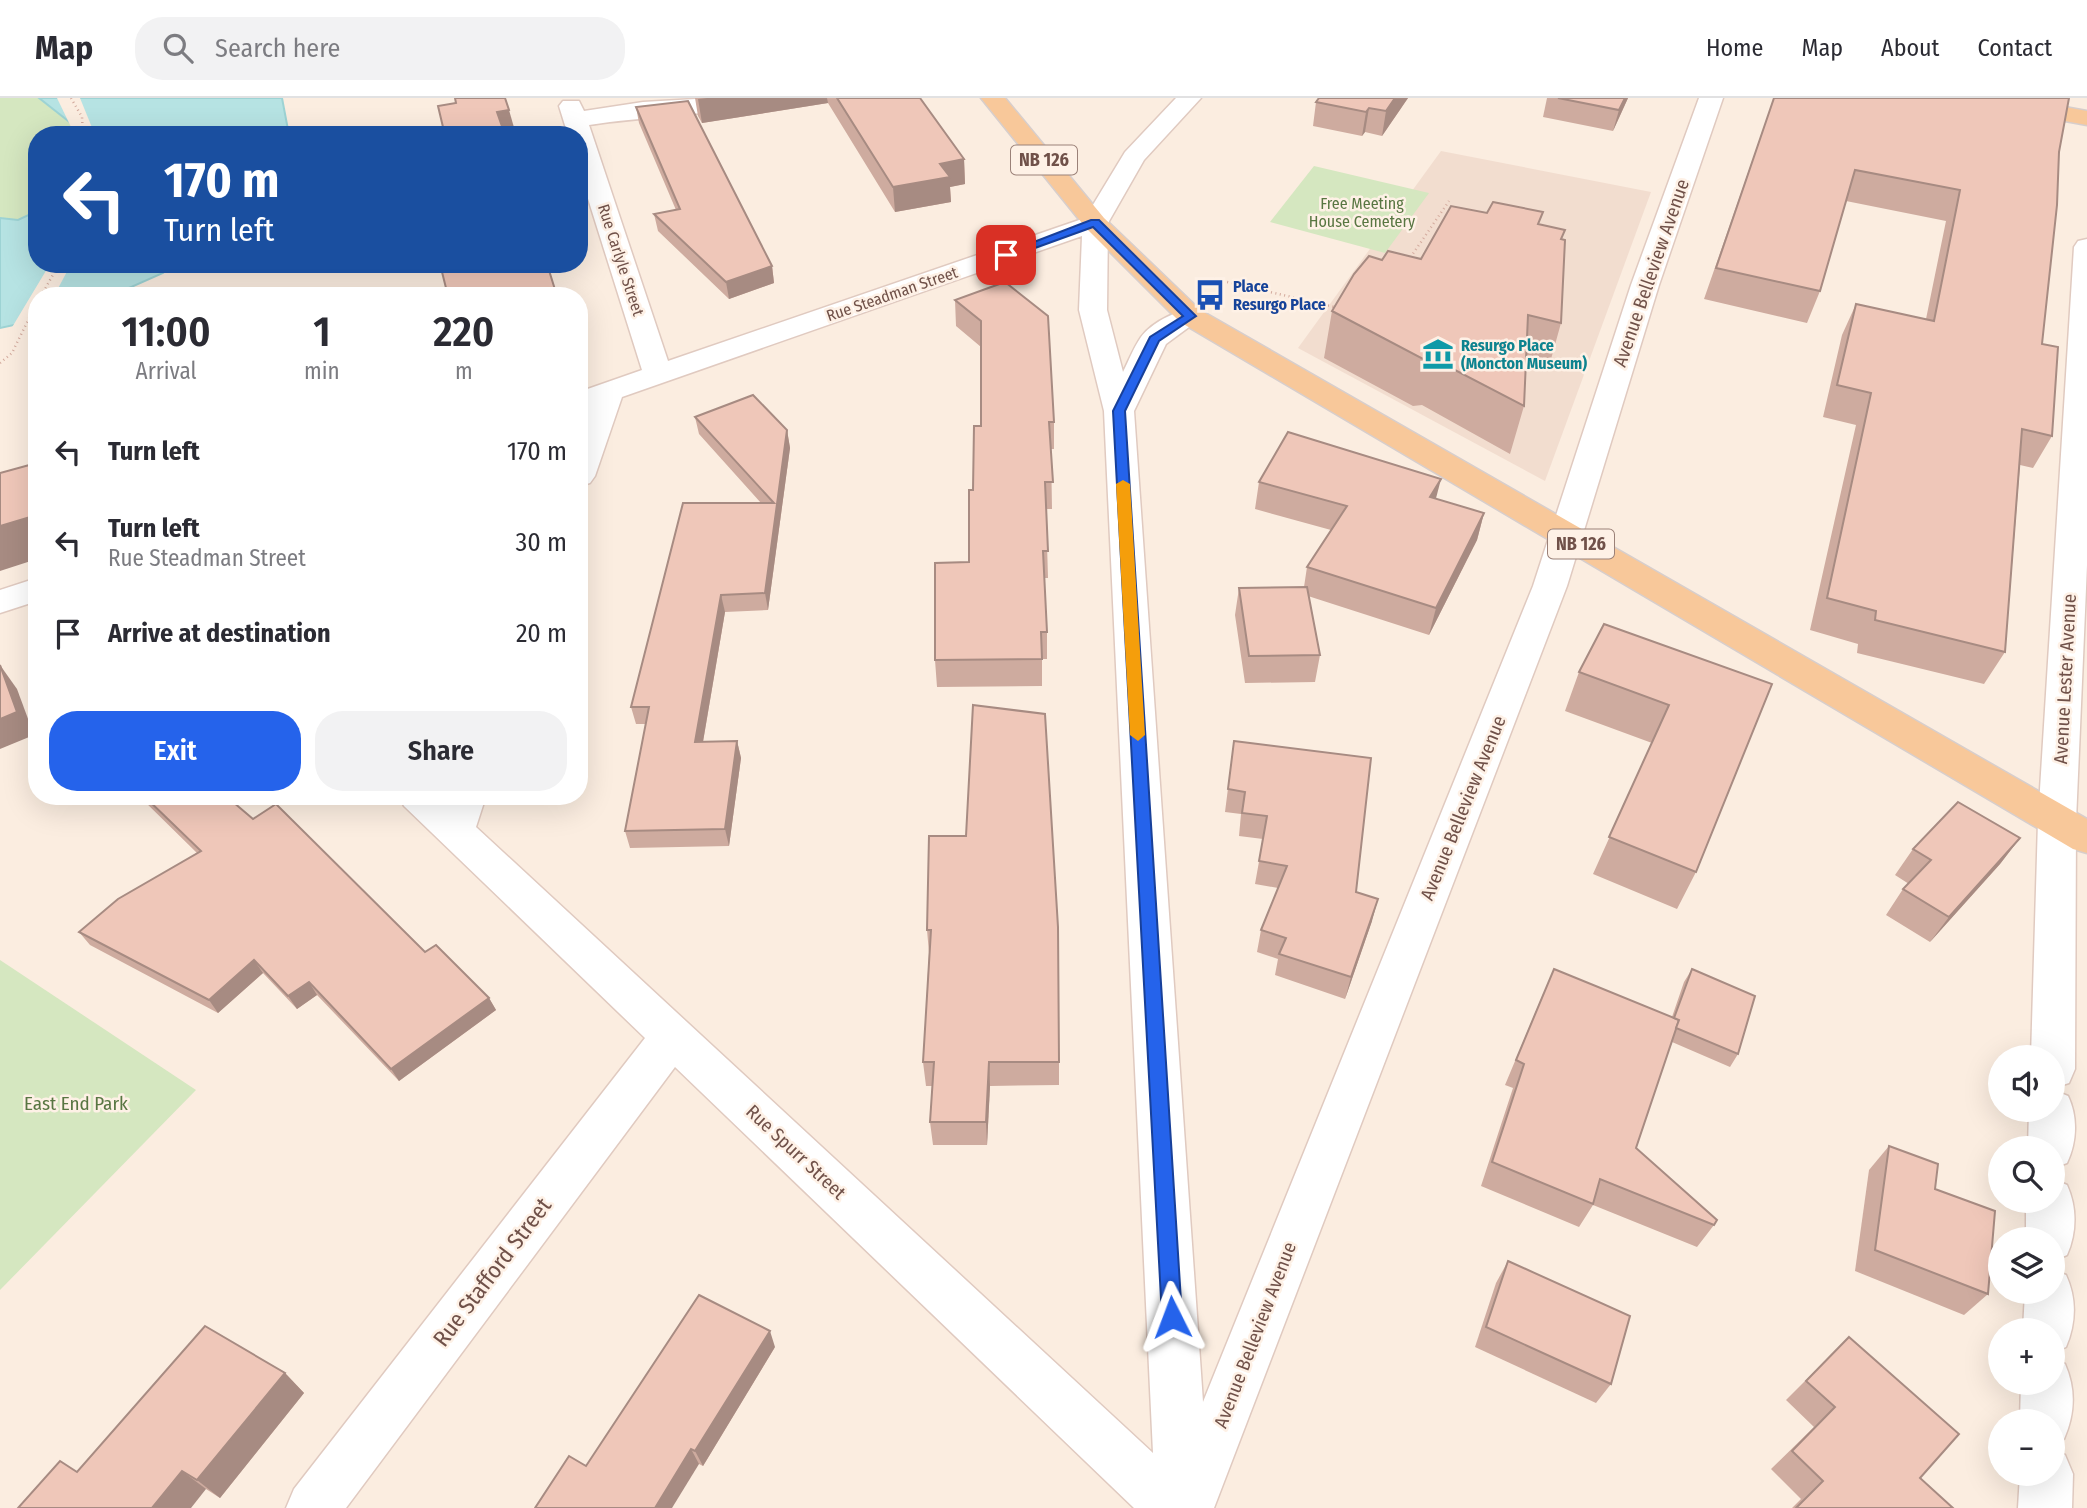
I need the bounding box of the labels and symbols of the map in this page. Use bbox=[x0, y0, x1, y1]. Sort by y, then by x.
road number: NB 126 bbox=[1011, 146, 1077, 174]
street label: Avenue Belleview Avenue bbox=[1608, 176, 1694, 370]
park label: Free Meeting House Cemetery bbox=[1309, 194, 1416, 231]
street label: Rue Carlyle Street bbox=[594, 202, 648, 319]
pin bbox=[976, 225, 1036, 285]
street label: Rue Steadman Street bbox=[824, 262, 961, 325]
place label: Place Resurgo Place bbox=[1233, 277, 1326, 314]
bus stop icon: Place Resurgo Place bbox=[1193, 278, 1227, 312]
place label: Resurgo Place (Moncton Museum) bbox=[1461, 336, 1587, 373]
museum icon: Resurgo Place (Moncton Museum) bbox=[1421, 337, 1455, 371]
road number: NB 126 bbox=[1548, 530, 1614, 559]
street label: Avenue Lester Avenue bbox=[2049, 593, 2081, 765]
street label: Avenue Belleview Avenue bbox=[1415, 712, 1511, 904]
park label: East End Park bbox=[24, 1092, 128, 1115]
street label: Rue Spurr Street bbox=[741, 1100, 851, 1205]
street label: Rue Stafford Street bbox=[427, 1192, 557, 1352]
street label: Avenue Belleview Avenue bbox=[1209, 1239, 1301, 1431]
position arrow bbox=[1135, 1280, 1209, 1354]

